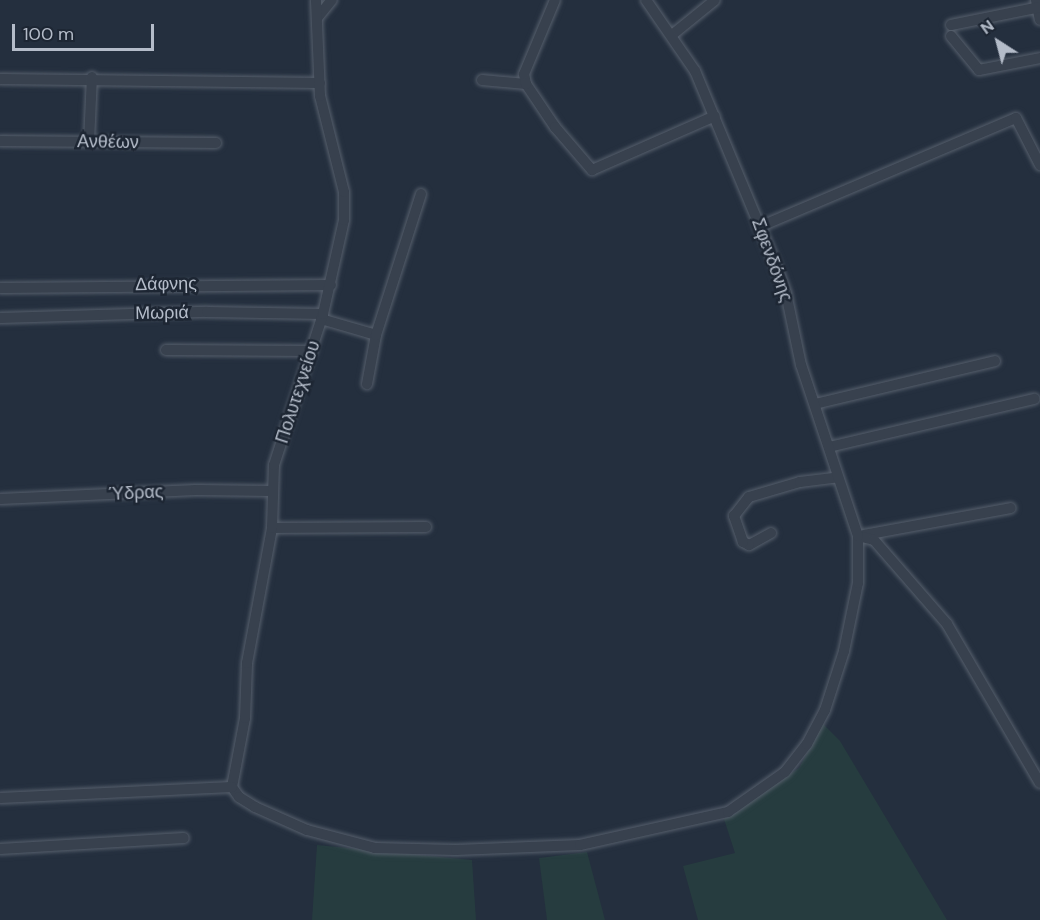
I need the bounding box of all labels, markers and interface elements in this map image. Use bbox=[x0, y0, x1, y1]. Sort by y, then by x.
scale bar bbox=[15, 12, 158, 50]
north arrow bbox=[968, 12, 1028, 72]
text: N bbox=[976, 15, 998, 39]
text: 100 m bbox=[23, 22, 74, 46]
street label: Ανθέων bbox=[77, 131, 139, 153]
street label: Σφενδόνης bbox=[747, 215, 797, 305]
street label: Δάφνης bbox=[135, 273, 197, 295]
street label: Μωριά bbox=[135, 302, 189, 324]
street label: Πολυτεχνείου bbox=[271, 338, 325, 446]
street label: Ύδρας bbox=[108, 481, 164, 505]

